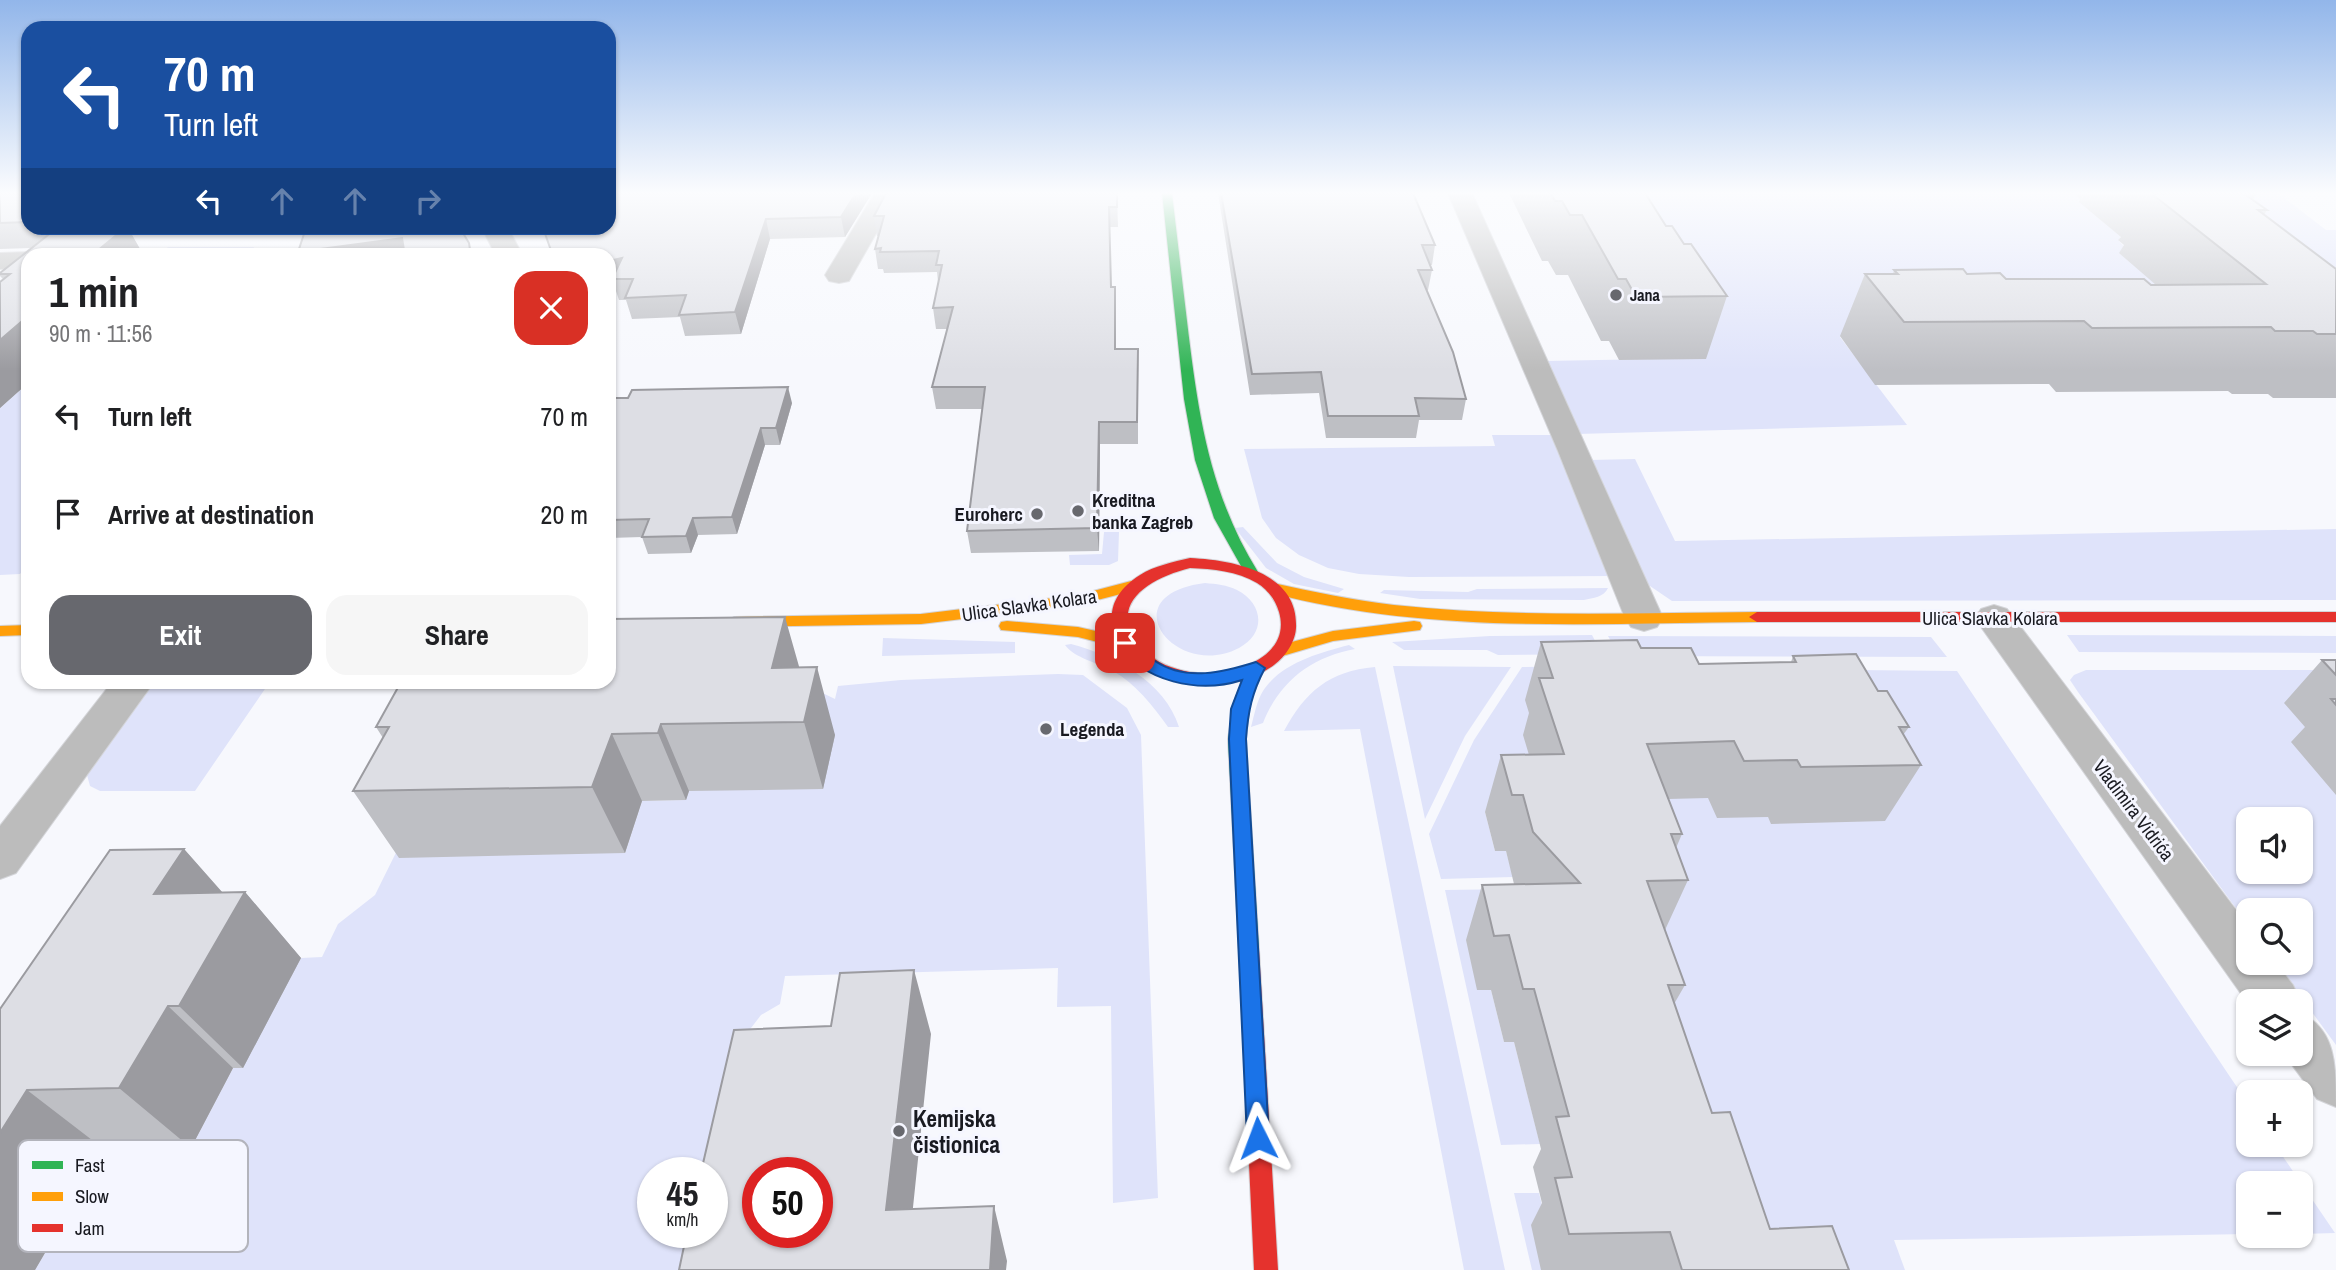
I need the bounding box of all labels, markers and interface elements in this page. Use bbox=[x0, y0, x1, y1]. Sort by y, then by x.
text: 70 m bbox=[164, 40, 256, 106]
icon: left bbox=[49, 49, 140, 140]
text: Turn left bbox=[164, 103, 258, 146]
icon: left bbox=[190, 182, 228, 220]
icon: ahead bbox=[263, 182, 301, 220]
icon: ahead bbox=[336, 182, 374, 220]
icon: right bbox=[409, 182, 447, 220]
text: 1 min bbox=[49, 264, 139, 320]
button: close bbox=[514, 271, 588, 345]
place label: Jana bbox=[1630, 284, 1661, 306]
marker: Jana bbox=[1608, 287, 1624, 303]
text: 90 m · 11:56 bbox=[49, 318, 152, 349]
icon: left bbox=[49, 397, 87, 435]
text: Turn left bbox=[108, 399, 192, 434]
text: 70 m bbox=[541, 399, 588, 434]
place label: Kreditna banka Zagreb bbox=[1092, 487, 1193, 535]
icon: arrive bbox=[49, 495, 87, 533]
text: Arrive at destination bbox=[108, 497, 314, 532]
text: 20 m bbox=[541, 497, 588, 532]
place label: Euroherc bbox=[955, 501, 1023, 527]
marker: Kreditna banka Zagreb bbox=[1070, 503, 1086, 519]
marker: Euroherc bbox=[1029, 506, 1045, 522]
street label: Ulica Slavka Kolara bbox=[960, 583, 1098, 627]
button: Exit bbox=[49, 595, 312, 675]
button: Share bbox=[326, 595, 588, 675]
street label: Ulica Slavka Kolara bbox=[1922, 605, 2058, 631]
pin bbox=[1095, 613, 1155, 673]
icon: arrive bbox=[1106, 624, 1144, 662]
place label: Legenda bbox=[1060, 716, 1124, 742]
marker: Legenda bbox=[1038, 721, 1054, 737]
street label: Vladimira Vidrića bbox=[2087, 754, 2181, 866]
map controls bbox=[2236, 807, 2313, 1248]
button: sound bbox=[2236, 807, 2313, 884]
button: search bbox=[2236, 898, 2313, 975]
button: layers bbox=[2236, 989, 2313, 1066]
button: + bbox=[2236, 1080, 2313, 1157]
position arrow bbox=[1221, 1101, 1295, 1175]
place label: Kemijska čistionica bbox=[913, 1103, 1001, 1160]
marker: Kemijska čistionica bbox=[891, 1123, 907, 1139]
legend bbox=[18, 1140, 248, 1252]
text: Fast bbox=[75, 1152, 105, 1178]
speed limit sign: 50 bbox=[742, 1157, 833, 1248]
text: 45 bbox=[667, 1170, 698, 1217]
button: − bbox=[2236, 1171, 2313, 1248]
text: Slow bbox=[75, 1183, 110, 1209]
text: km/h bbox=[667, 1207, 699, 1232]
text: Jam bbox=[75, 1215, 104, 1241]

